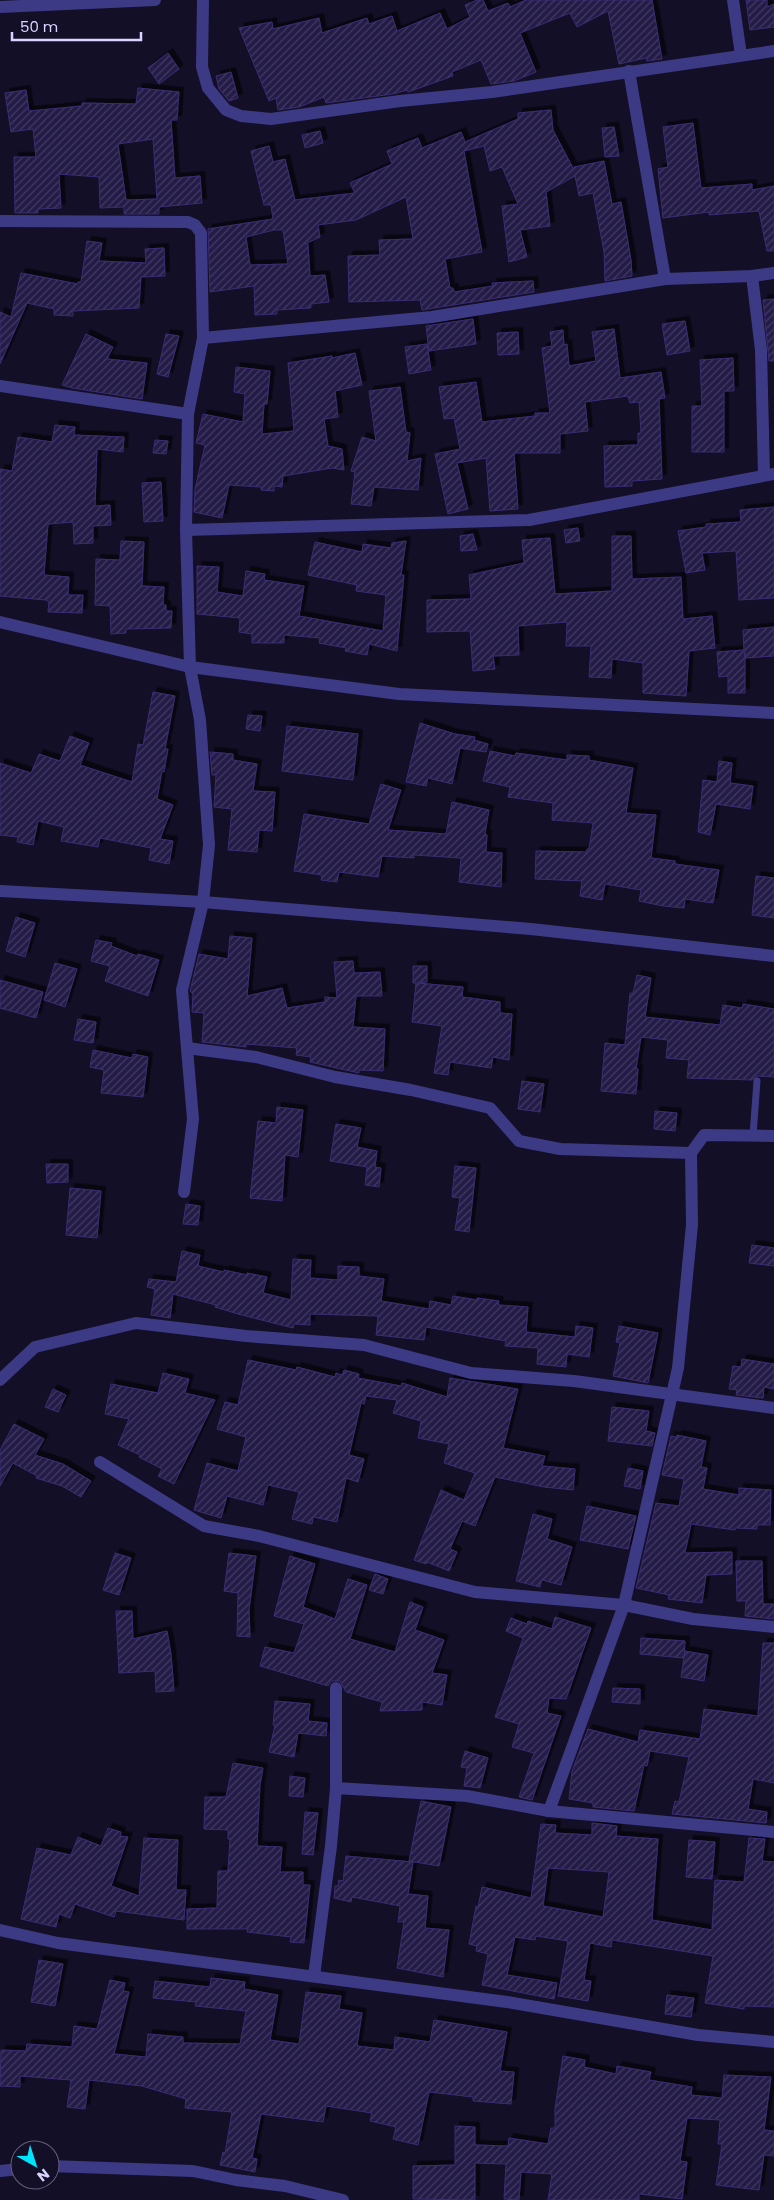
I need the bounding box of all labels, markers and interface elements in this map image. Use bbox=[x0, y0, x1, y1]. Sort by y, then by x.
scale bar bbox=[12, 10, 141, 42]
text: 50 m bbox=[20, 16, 58, 37]
north arrow bbox=[10, 2140, 60, 2190]
text: N bbox=[33, 2164, 54, 2186]

